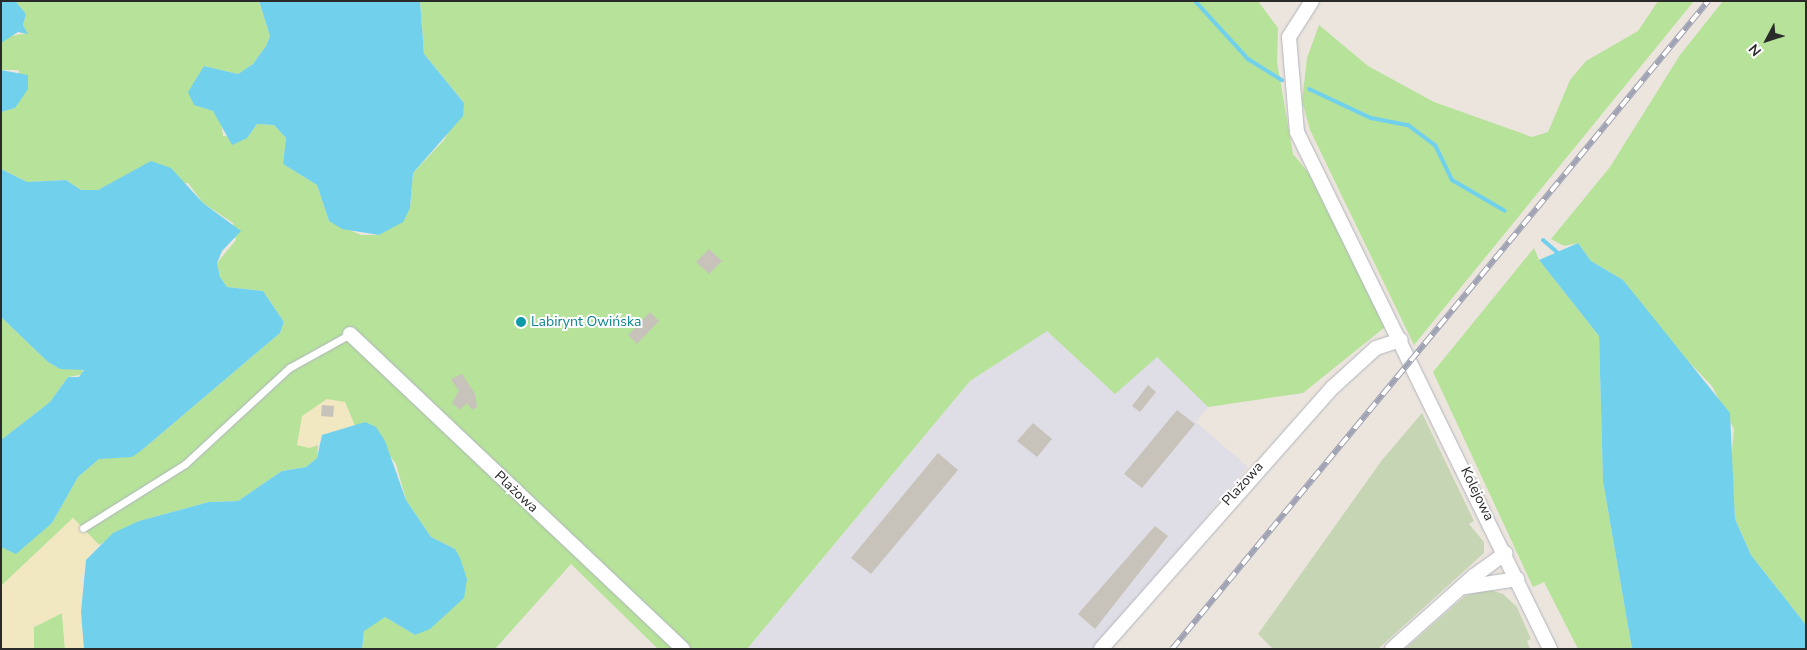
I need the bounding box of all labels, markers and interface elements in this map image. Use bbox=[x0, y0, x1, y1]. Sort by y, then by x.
north arrow bbox=[1742, 15, 1792, 65]
text: N bbox=[1744, 40, 1766, 60]
place label: Labirynt Owińska bbox=[531, 314, 641, 330]
marker: Labirynt Owińska bbox=[515, 316, 527, 328]
street label: Plażowa bbox=[1219, 458, 1267, 510]
street label: Kolejowa bbox=[1457, 464, 1497, 524]
street label: Plażowa bbox=[491, 468, 541, 516]

